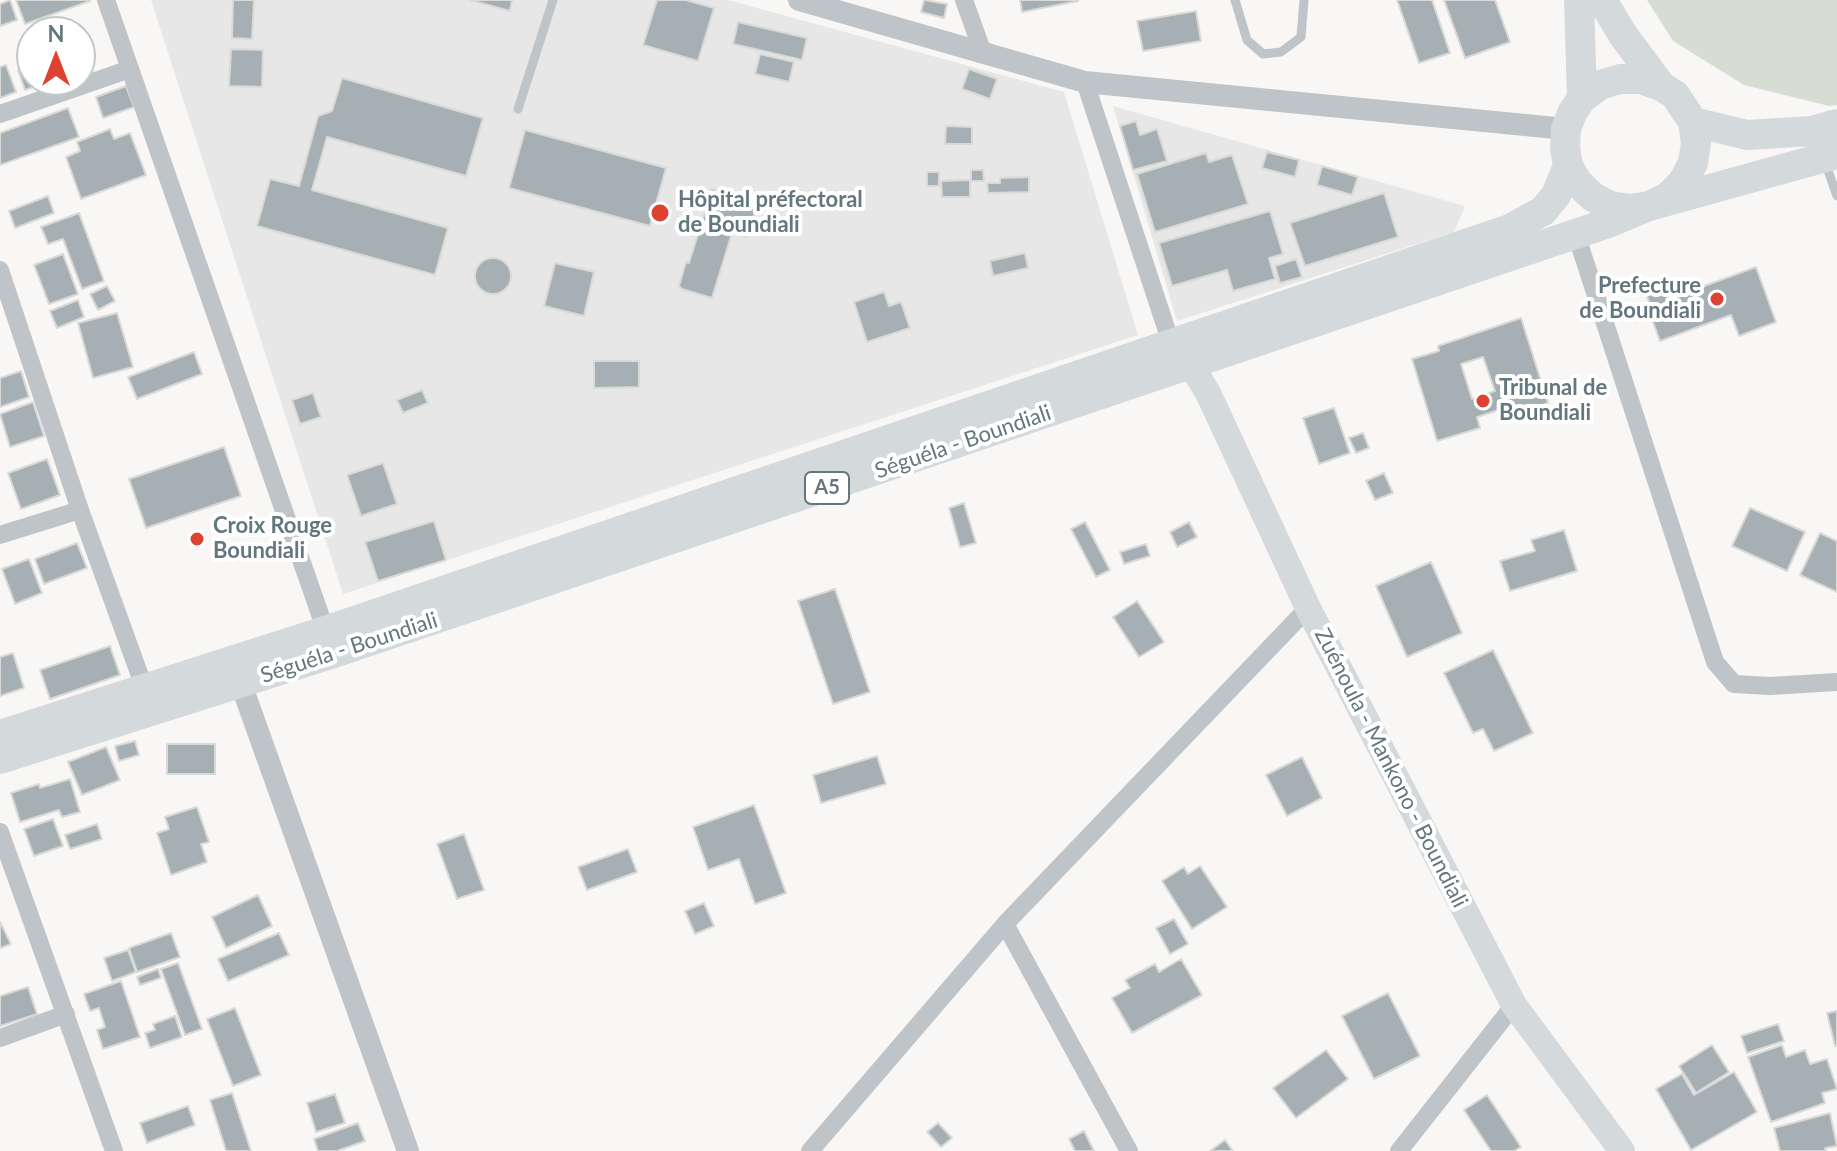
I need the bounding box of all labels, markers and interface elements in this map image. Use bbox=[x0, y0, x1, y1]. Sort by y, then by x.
north arrow bbox=[16, 16, 96, 96]
text: N bbox=[48, 20, 64, 47]
place label: Hôpital préfectoral de Boundiali bbox=[678, 187, 863, 238]
marker: Hôpital préfectoral de Boundiali bbox=[649, 202, 671, 224]
place label: Prefecture de Boundiali bbox=[1579, 273, 1701, 324]
marker: Prefecture de Boundiali bbox=[1708, 290, 1726, 308]
place label: Tribunal de Boundiali bbox=[1499, 375, 1607, 426]
marker: Tribunal de Boundiali bbox=[1474, 392, 1492, 410]
street label: Séguéla - Boundiali bbox=[872, 399, 1054, 485]
road number: A5 bbox=[805, 472, 849, 504]
place label: Croix Rouge Boundiali bbox=[213, 513, 332, 564]
marker: Croix Rouge Boundiali bbox=[188, 530, 206, 548]
street label: Séguéla - Boundiali bbox=[257, 607, 441, 689]
street label: Zuénoula - Mankono - Boundiali bbox=[1309, 624, 1473, 912]

